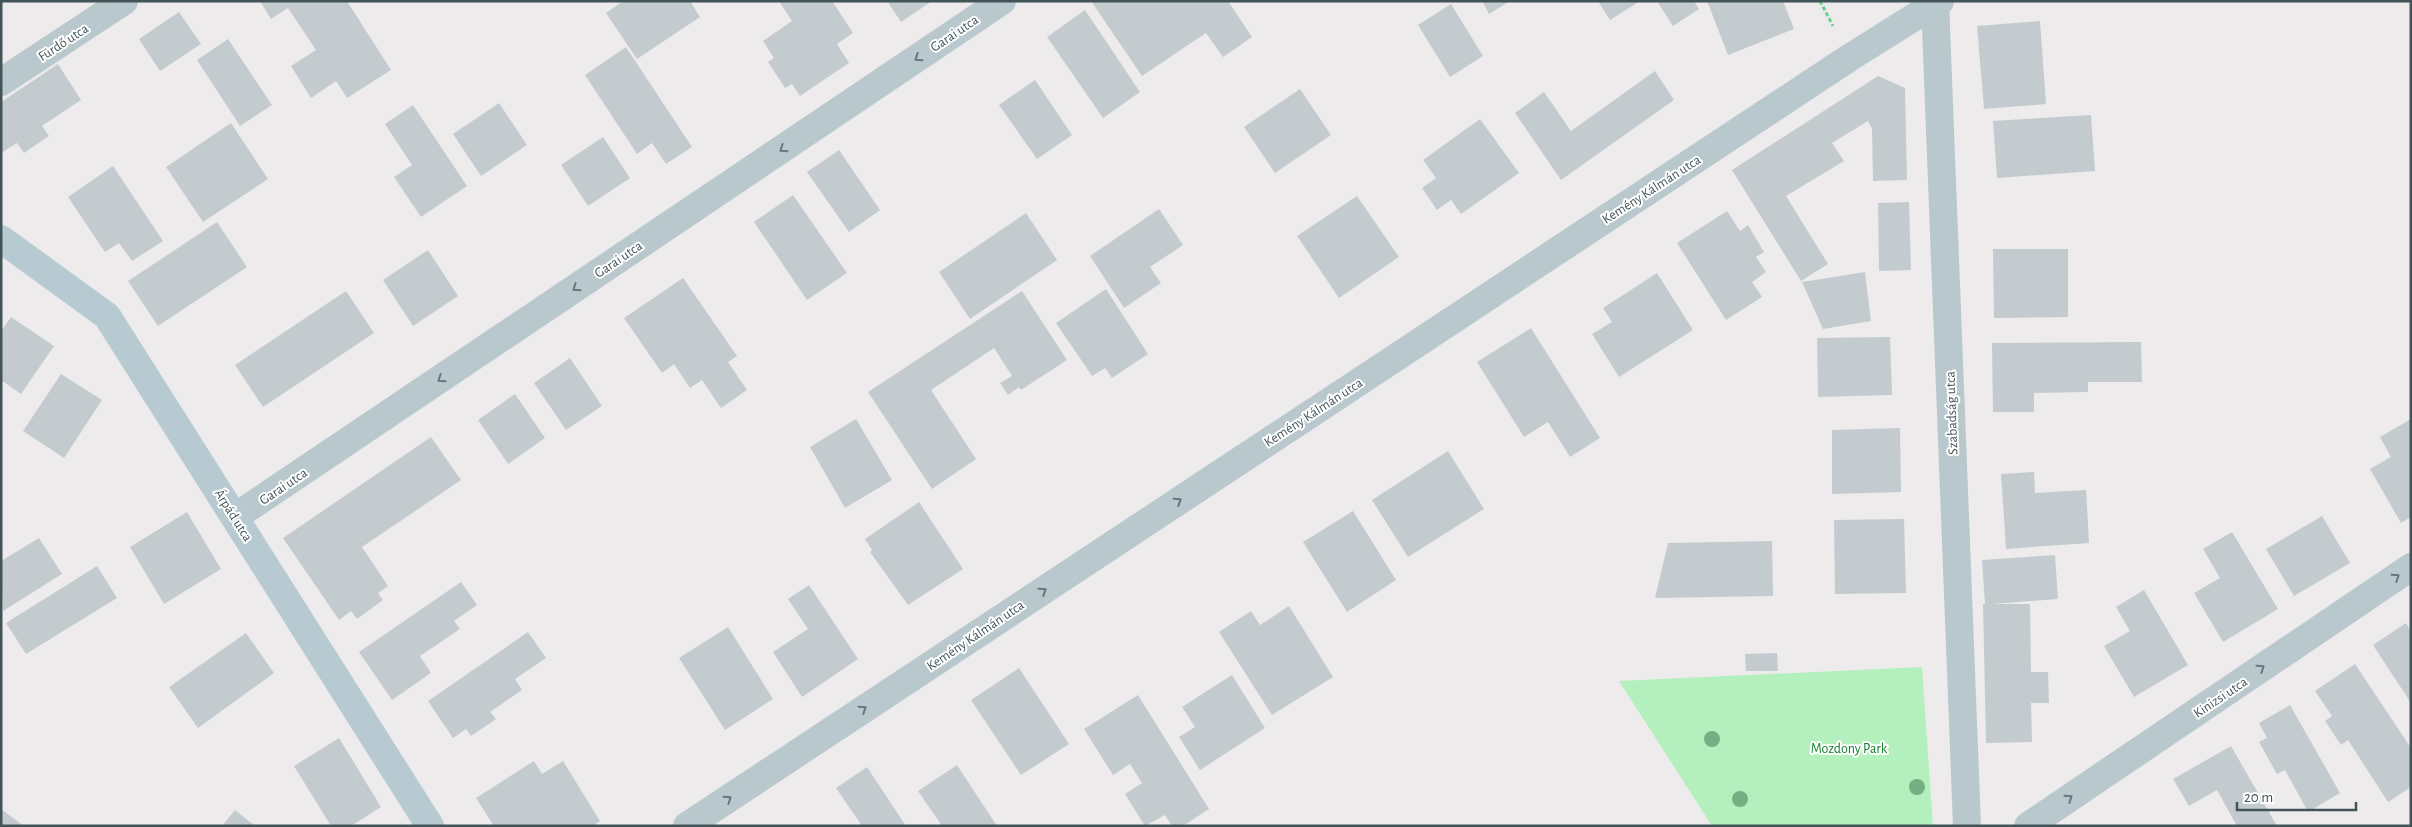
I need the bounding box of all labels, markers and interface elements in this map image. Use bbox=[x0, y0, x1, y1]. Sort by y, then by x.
street label: Garai utca bbox=[928, 13, 981, 55]
street label: Fürdő utca bbox=[36, 21, 91, 64]
one-way arrow bbox=[914, 52, 923, 61]
one-way arrow bbox=[779, 142, 788, 152]
street label: Kemény Kálmán utca bbox=[1600, 153, 1704, 227]
street label: Garai utca bbox=[592, 239, 645, 281]
one-way arrow bbox=[572, 282, 581, 291]
street label: Szabadság utca bbox=[1944, 370, 1960, 455]
one-way arrow bbox=[437, 373, 447, 382]
street label: Kemény Kálmán utca bbox=[1262, 376, 1366, 450]
street label: Garai utca bbox=[257, 466, 310, 508]
street label: Árpád utca bbox=[212, 485, 257, 545]
one-way arrow bbox=[1173, 498, 1182, 507]
one-way arrow bbox=[2390, 574, 2400, 583]
one-way arrow bbox=[1037, 587, 1046, 597]
street label: Kemény Kálmán utca bbox=[924, 598, 1027, 674]
one-way arrow bbox=[2256, 665, 2265, 674]
street label: Kinizsi utca bbox=[2191, 675, 2250, 721]
one-way arrow bbox=[858, 706, 867, 715]
park label: Mozdony Park bbox=[1811, 742, 1888, 756]
scale bar bbox=[2237, 780, 2356, 812]
text: 20 m bbox=[2244, 790, 2273, 805]
one-way arrow bbox=[2064, 795, 2073, 805]
one-way arrow bbox=[722, 796, 732, 805]

